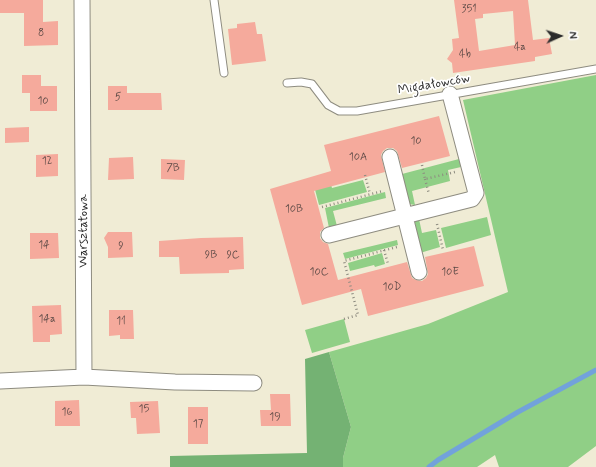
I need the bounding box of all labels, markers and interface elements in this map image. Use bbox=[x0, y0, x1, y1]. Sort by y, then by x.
house number: 351 bbox=[461, 3, 477, 17]
north arrow bbox=[540, 16, 580, 56]
house number: 8 bbox=[38, 27, 44, 41]
text: N bbox=[565, 31, 579, 39]
house number: 4a bbox=[514, 41, 526, 55]
house number: 4b bbox=[459, 48, 471, 62]
street label: Migdałowców bbox=[397, 71, 471, 99]
house number: 5 bbox=[115, 91, 121, 105]
house number: 10 bbox=[37, 95, 49, 109]
house number: 10 bbox=[410, 135, 422, 149]
house number: 10A bbox=[349, 151, 367, 165]
house number: 12 bbox=[42, 155, 52, 169]
house number: 7B bbox=[166, 162, 180, 176]
street label: Warsztatowa bbox=[76, 194, 92, 268]
house number: 10B bbox=[285, 203, 303, 217]
house number: 14 bbox=[38, 239, 50, 253]
house number: 9 bbox=[118, 240, 124, 254]
house number: 9B bbox=[205, 249, 217, 263]
house number: 9C bbox=[226, 249, 240, 263]
house number: 10C bbox=[309, 266, 329, 280]
house number: 10E bbox=[441, 266, 459, 280]
house number: 10D bbox=[383, 281, 401, 295]
house number: 14a bbox=[38, 313, 56, 327]
house number: 11 bbox=[116, 315, 126, 329]
house number: 15 bbox=[139, 403, 149, 417]
house number: 16 bbox=[62, 406, 72, 420]
house number: 19 bbox=[269, 411, 281, 425]
house number: 17 bbox=[193, 418, 203, 432]

